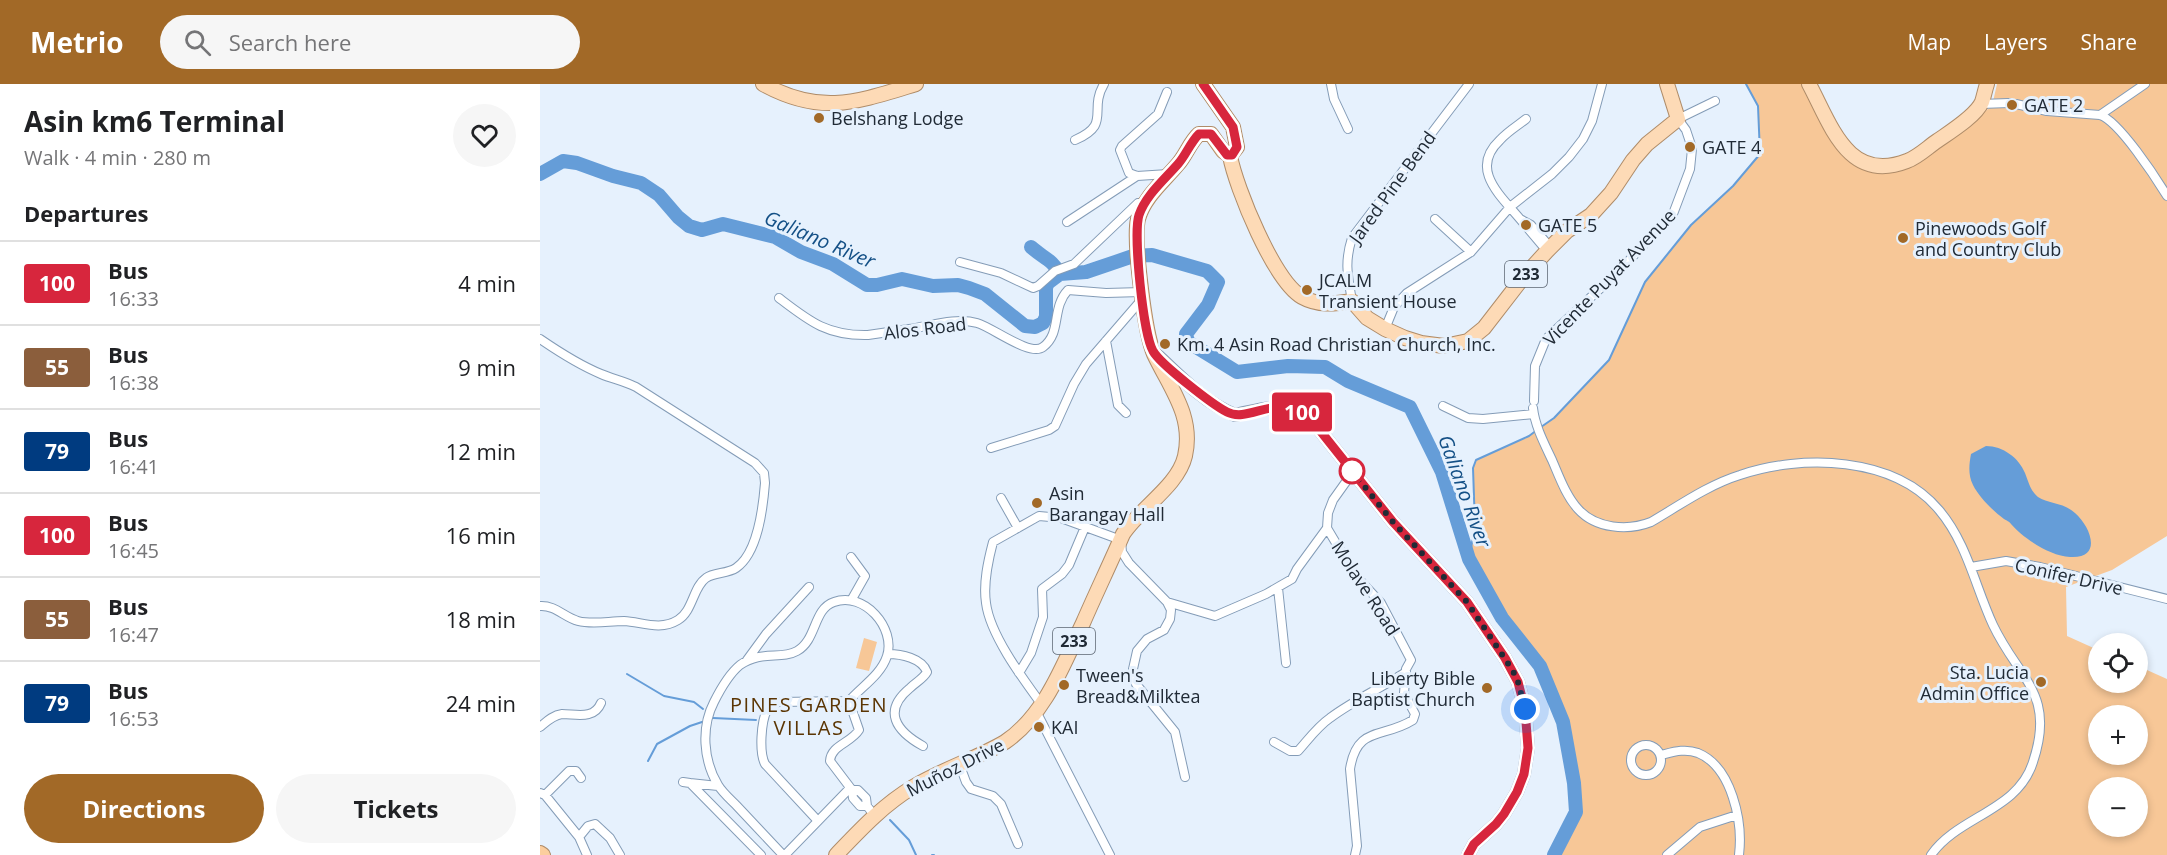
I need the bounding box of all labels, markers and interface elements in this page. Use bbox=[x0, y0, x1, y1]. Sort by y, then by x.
search box bbox=[160, 15, 580, 69]
text: Metrio bbox=[30, 23, 124, 61]
icon: search bbox=[181, 26, 214, 59]
text: Search here bbox=[229, 27, 351, 57]
text: Map bbox=[1908, 28, 1951, 56]
text: Layers bbox=[1984, 28, 2048, 56]
text: Share bbox=[2081, 28, 2137, 56]
place label: GATE 2 bbox=[2024, 93, 2083, 117]
marker: GATE 2 bbox=[2005, 98, 2019, 112]
text: Asin km6 Terminal bbox=[24, 102, 285, 140]
button: heart bbox=[453, 104, 516, 167]
place label: Belshang Lodge bbox=[831, 106, 964, 130]
marker: Belshang Lodge bbox=[812, 111, 826, 125]
street label: Jared Pine Bend bbox=[1342, 126, 1441, 249]
place label: GATE 4 bbox=[1702, 135, 1761, 159]
marker: GATE 4 bbox=[1683, 140, 1697, 154]
text: Walk · 4 min · 280 m bbox=[24, 144, 211, 171]
text: Departures bbox=[24, 198, 148, 228]
water label: Galiano River bbox=[760, 204, 881, 275]
street label: Vicente Puyat Avenue bbox=[1538, 204, 1680, 350]
place label: GATE 5 bbox=[1538, 213, 1597, 237]
place label: Pinewoods Golf and Country Club bbox=[1915, 216, 2061, 261]
marker: GATE 5 bbox=[1519, 218, 1533, 232]
marker: Pinewoods Golf and Country Club bbox=[1896, 231, 1910, 245]
text: Bus bbox=[108, 255, 148, 285]
road number: 233 bbox=[1505, 261, 1547, 287]
text: 4 min bbox=[458, 268, 516, 298]
place label: JCALM Transient House bbox=[1317, 268, 1457, 313]
text: 100 bbox=[39, 269, 75, 297]
marker: JCALM Transient House bbox=[1300, 283, 1314, 297]
text: 16:33 bbox=[108, 285, 159, 312]
street label: Alos Road bbox=[882, 311, 968, 345]
place label: Km. 4 Asin Road Christian Church, Inc. bbox=[1177, 332, 1496, 356]
marker: Km. 4 Asin Road Christian Church, Inc. bbox=[1158, 337, 1172, 351]
text: Bus bbox=[108, 339, 148, 369]
text: 9 min bbox=[458, 352, 516, 382]
text: 55 bbox=[45, 353, 69, 381]
text: 16:38 bbox=[108, 369, 159, 396]
line badge: 100 bbox=[1268, 392, 1336, 432]
text: 100 bbox=[1284, 398, 1320, 426]
text: Bus bbox=[108, 423, 148, 453]
water label: Galiano River bbox=[1432, 431, 1498, 552]
text: 12 min bbox=[446, 436, 516, 466]
text: 79 bbox=[45, 437, 69, 465]
text: 16:41 bbox=[108, 453, 159, 480]
unlabelled marker bbox=[1339, 458, 1365, 484]
place label: Asin Barangay Hall bbox=[1049, 481, 1165, 526]
marker: Asin Barangay Hall bbox=[1030, 496, 1044, 510]
text: Bus bbox=[108, 507, 148, 537]
text: 16 min bbox=[446, 520, 516, 550]
text: 100 bbox=[39, 521, 75, 549]
street label: Molave Road bbox=[1326, 536, 1406, 640]
text: 16:45 bbox=[108, 537, 159, 564]
street label: Conifer Drive bbox=[2013, 552, 2125, 600]
text: Bus bbox=[108, 591, 148, 621]
text: 18 min bbox=[446, 604, 516, 634]
text: 55 bbox=[45, 605, 69, 633]
text: 16:47 bbox=[108, 621, 159, 648]
road number: 233 bbox=[1053, 628, 1095, 654]
map controls bbox=[2088, 633, 2148, 837]
button: locate bbox=[2088, 633, 2148, 693]
place label: Sta. Lucia Admin Office bbox=[1920, 660, 2029, 705]
place label: Tween's Bread&Milktea bbox=[1076, 663, 1200, 708]
place label: Liberty Bible Baptist Church bbox=[1351, 666, 1475, 711]
text: Bus bbox=[108, 675, 148, 705]
marker: Sta. Lucia Admin Office bbox=[2034, 675, 2048, 689]
marker: Tween's Bread&Milktea bbox=[1057, 678, 1071, 692]
marker: Liberty Bible Baptist Church bbox=[1480, 681, 1494, 695]
text: 24 min bbox=[446, 688, 516, 718]
text: 79 bbox=[45, 689, 69, 717]
district label: PINES GARDEN VILLAS bbox=[730, 691, 888, 741]
your location bbox=[1510, 694, 1540, 724]
text: 16:53 bbox=[108, 705, 159, 732]
button: + bbox=[2088, 705, 2148, 765]
place label: KAI bbox=[1051, 715, 1078, 739]
marker: KAI bbox=[1032, 720, 1046, 734]
street label: Muñoz Drive bbox=[902, 732, 1008, 802]
button: Directions bbox=[24, 774, 264, 843]
button: Tickets bbox=[276, 774, 516, 843]
button: − bbox=[2088, 777, 2148, 837]

